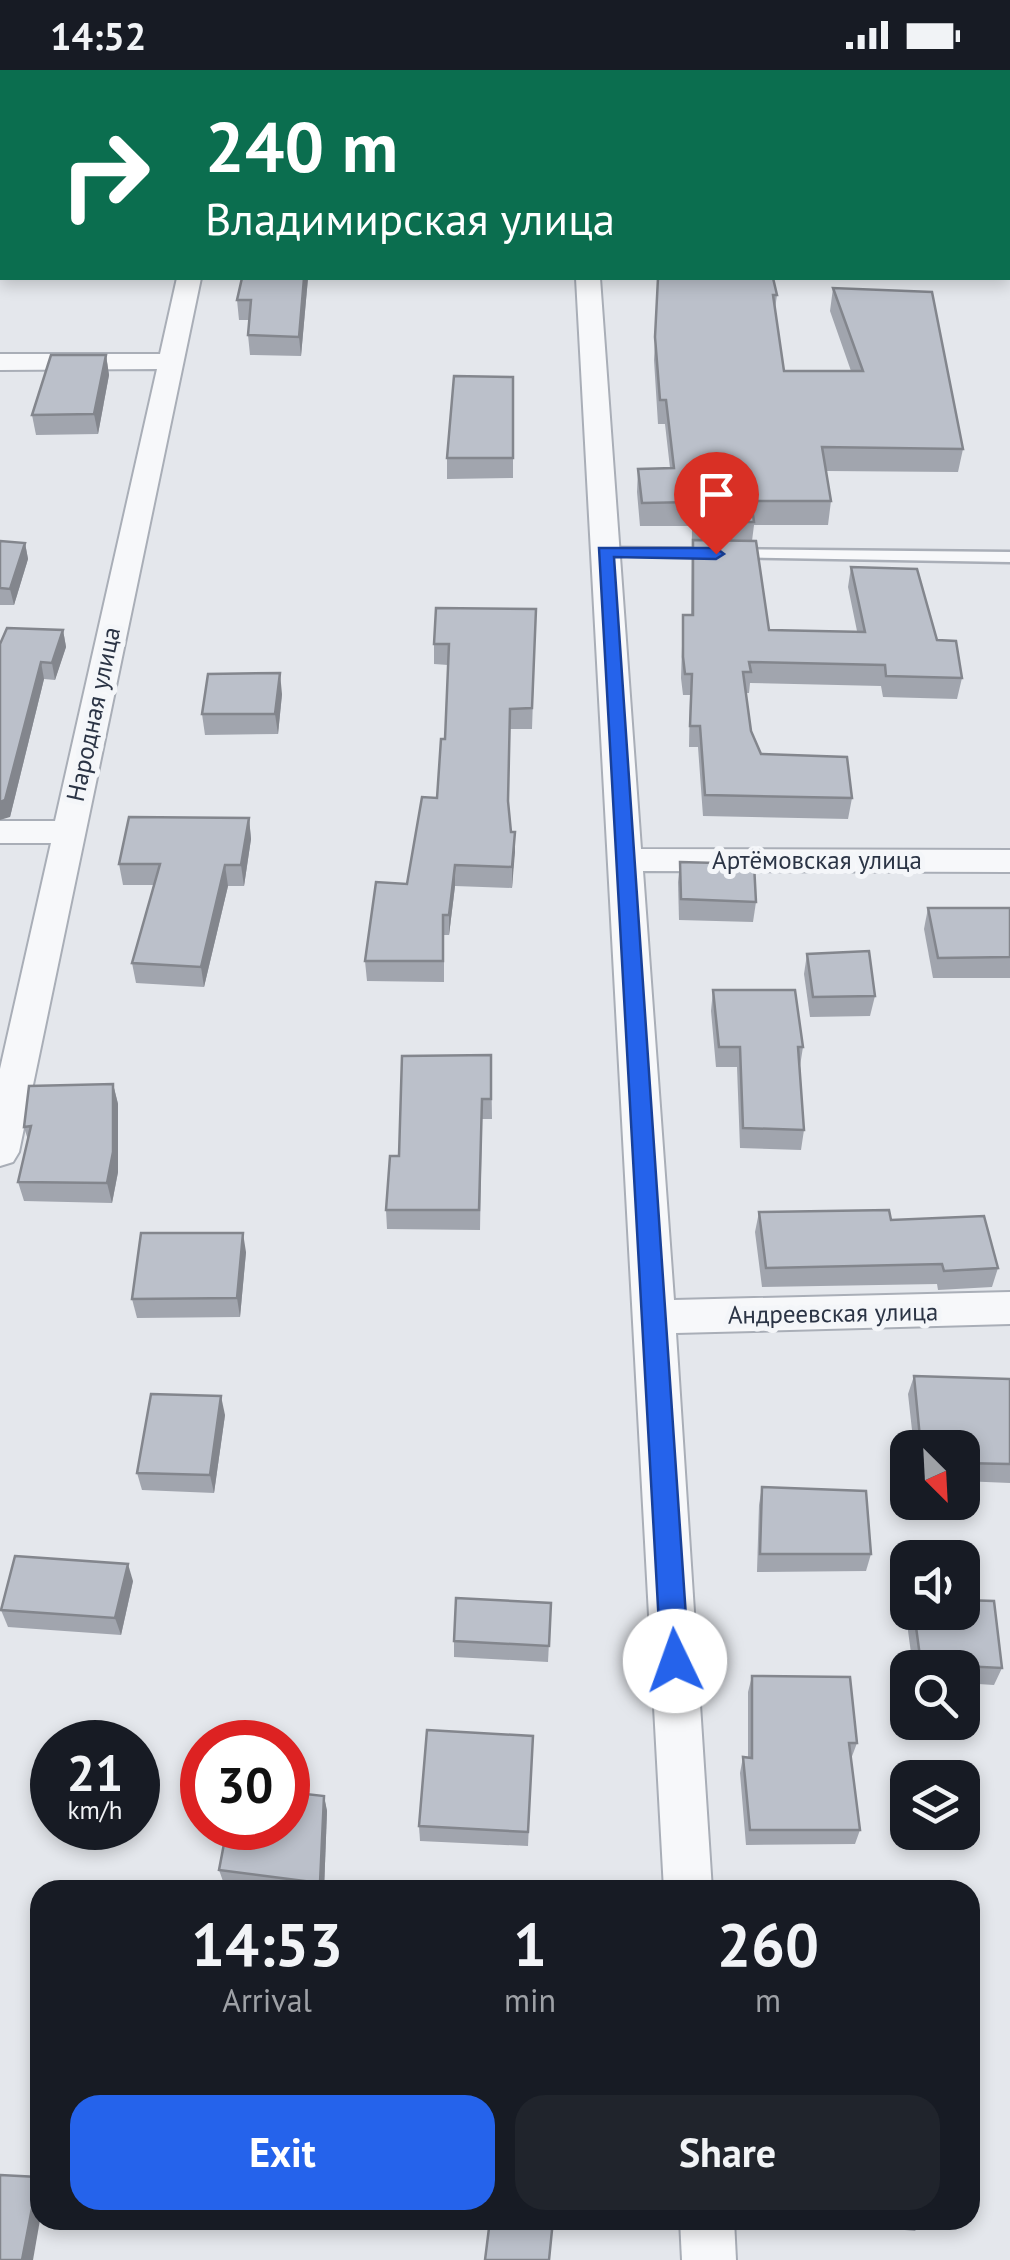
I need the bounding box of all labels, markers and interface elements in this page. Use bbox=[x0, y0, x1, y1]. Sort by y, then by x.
text: 14:52 bbox=[50, 11, 146, 60]
text: 240 m bbox=[205, 101, 398, 191]
icon: right bbox=[40, 110, 170, 240]
text: Владимирская улица bbox=[205, 189, 615, 247]
pin bbox=[674, 452, 759, 555]
icon: arrive bbox=[689, 467, 744, 522]
street label: Народная улица bbox=[59, 624, 127, 804]
street label: Артёмовская улица bbox=[712, 844, 922, 876]
street label: Андреевская улица bbox=[727, 1295, 939, 1331]
north arrow bbox=[890, 1430, 980, 1520]
map controls bbox=[890, 1430, 980, 1850]
button: sound bbox=[890, 1540, 980, 1630]
position arrow bbox=[623, 1609, 727, 1713]
button: search bbox=[890, 1650, 980, 1740]
speed limit sign: 30 bbox=[180, 1720, 310, 1850]
text: 21 bbox=[67, 1740, 123, 1805]
button: layers bbox=[890, 1760, 980, 1850]
text: km/h bbox=[68, 1794, 122, 1826]
text: 14:53 bbox=[191, 1905, 343, 1983]
text: 1 bbox=[513, 1905, 547, 1983]
text: 260 bbox=[717, 1905, 819, 1983]
text: Arrival bbox=[222, 1979, 312, 2021]
text: min bbox=[504, 1979, 556, 2021]
text: m bbox=[755, 1979, 781, 2021]
button: Exit bbox=[70, 2095, 495, 2210]
button: Share bbox=[515, 2095, 940, 2210]

